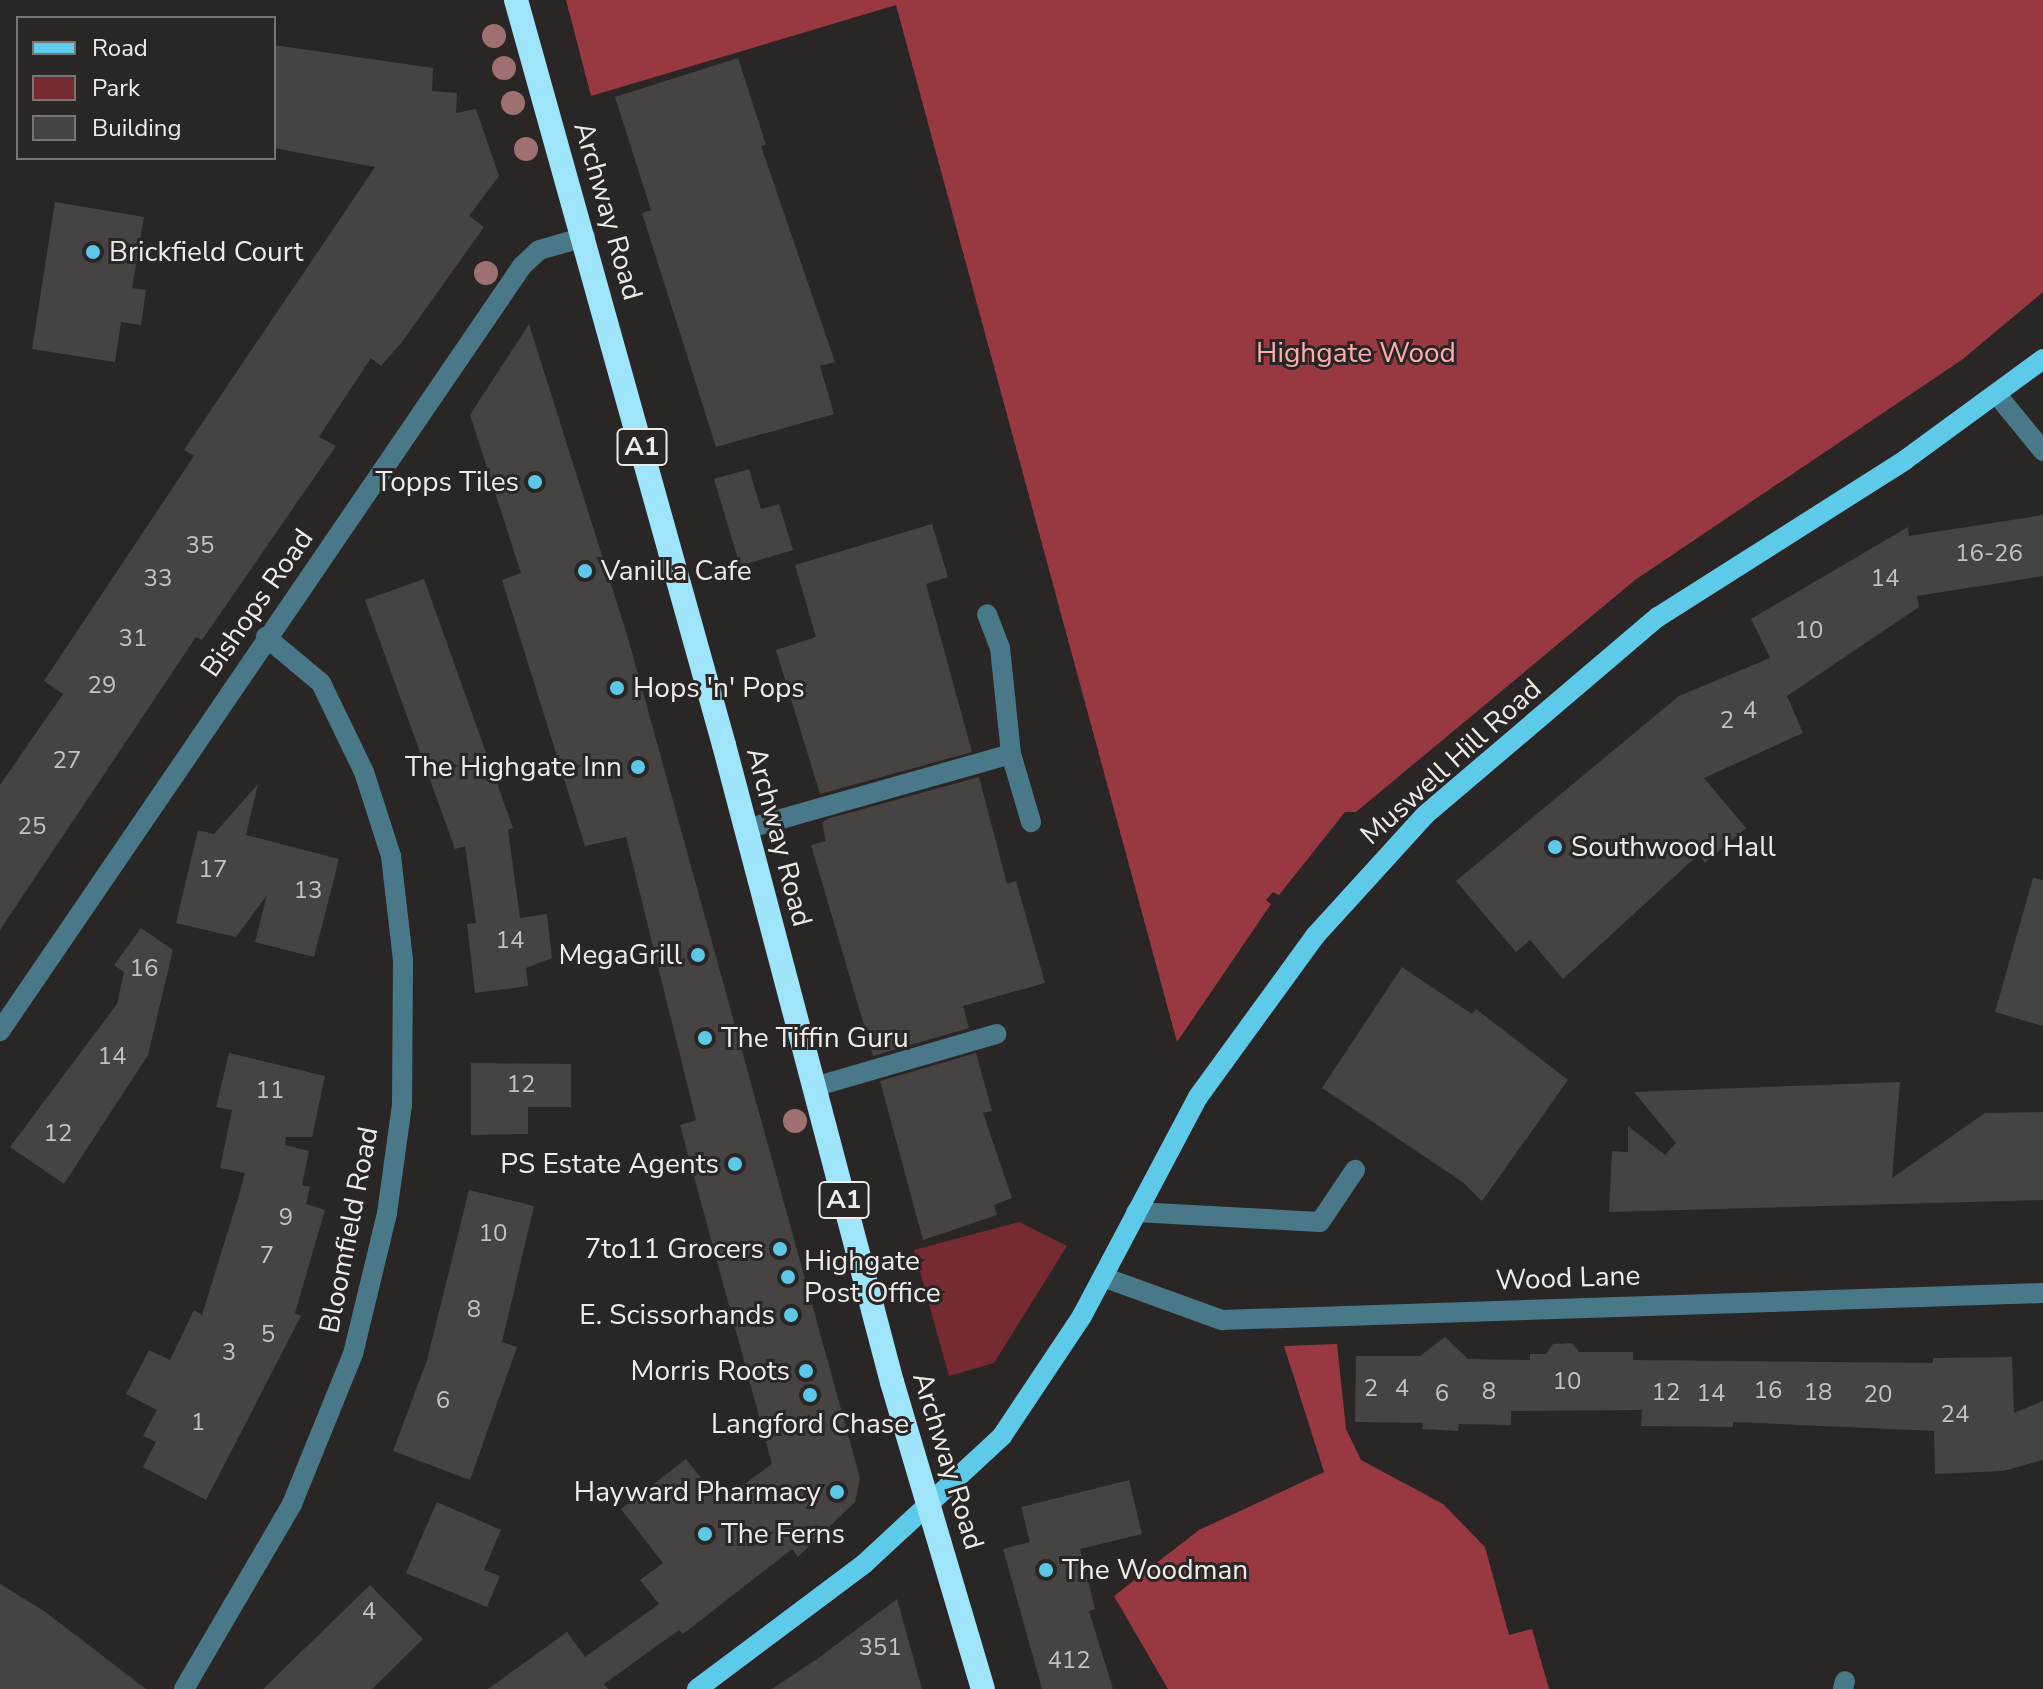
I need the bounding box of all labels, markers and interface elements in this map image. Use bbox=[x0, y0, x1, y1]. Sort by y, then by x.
legend bbox=[16, 16, 276, 160]
text: Road bbox=[92, 32, 148, 64]
text: Park bbox=[92, 72, 140, 104]
text: Building bbox=[92, 112, 182, 144]
street label: Archway Road bbox=[567, 118, 649, 304]
place label: Brickfield Court bbox=[109, 235, 303, 269]
marker: Brickfield Court bbox=[84, 243, 102, 261]
park label: Highgate Wood bbox=[1256, 336, 1456, 370]
road number: A1 bbox=[616, 425, 668, 469]
place label: Topps Tiles bbox=[376, 465, 519, 499]
marker: Topps Tiles bbox=[526, 473, 544, 491]
street label: Bishops Road bbox=[194, 523, 320, 683]
house number: 35 bbox=[186, 532, 214, 560]
house number: 16-26 bbox=[1955, 540, 2023, 568]
place label: Vanilla Cafe bbox=[601, 554, 752, 588]
marker: Vanilla Cafe bbox=[576, 562, 594, 580]
house number: 33 bbox=[144, 565, 172, 593]
house number: 14 bbox=[1871, 565, 1899, 593]
house number: 10 bbox=[1795, 617, 1823, 645]
house number: 31 bbox=[119, 625, 147, 653]
place label: Hops 'n' Pops bbox=[633, 671, 805, 705]
house number: 29 bbox=[88, 672, 116, 700]
street label: Muswell Hill Road bbox=[1354, 672, 1548, 852]
marker: Hops 'n' Pops bbox=[608, 679, 626, 697]
house number: 4 bbox=[1743, 697, 1757, 725]
house number: 2 bbox=[1720, 707, 1734, 735]
street label: Archway Road bbox=[739, 744, 819, 930]
house number: 27 bbox=[53, 747, 81, 775]
place label: The Highgate Inn bbox=[405, 750, 622, 784]
marker: The Highgate Inn bbox=[629, 758, 647, 776]
house number: 25 bbox=[18, 813, 46, 841]
place label: Southwood Hall bbox=[1571, 830, 1776, 864]
marker: Southwood Hall bbox=[1546, 838, 1564, 856]
house number: 17 bbox=[199, 856, 227, 884]
house number: 13 bbox=[294, 877, 322, 905]
house number: 14 bbox=[496, 927, 524, 955]
place label: MegaGrill bbox=[558, 938, 682, 972]
marker: MegaGrill bbox=[689, 946, 707, 964]
house number: 16 bbox=[130, 955, 158, 983]
place label: The Tiffin Guru bbox=[721, 1021, 909, 1055]
marker: The Tiffin Guru bbox=[696, 1029, 714, 1047]
house number: 14 bbox=[98, 1043, 126, 1071]
house number: 12 bbox=[507, 1071, 535, 1099]
house number: 11 bbox=[256, 1077, 284, 1105]
house number: 12 bbox=[44, 1120, 72, 1148]
street label: Bloomfield Road bbox=[313, 1124, 385, 1336]
place label: PS Estate Agents bbox=[500, 1147, 719, 1181]
marker: PS Estate Agents bbox=[726, 1155, 744, 1173]
road number: A1 bbox=[818, 1178, 870, 1222]
house number: 9 bbox=[279, 1204, 293, 1232]
house number: 10 bbox=[479, 1220, 507, 1248]
place label: 7to11 Grocers bbox=[585, 1232, 764, 1266]
marker: 7to11 Grocers bbox=[771, 1240, 789, 1258]
house number: 7 bbox=[260, 1242, 274, 1270]
place label: Highgate Post Office bbox=[804, 1244, 941, 1310]
street label: Wood Lane bbox=[1495, 1259, 1641, 1297]
marker: Highgate Post Office bbox=[779, 1268, 797, 1286]
house number: 8 bbox=[467, 1296, 481, 1324]
place label: E. Scissorhands bbox=[579, 1298, 775, 1332]
marker: E. Scissorhands bbox=[782, 1306, 800, 1324]
house number: 5 bbox=[261, 1321, 275, 1349]
house number: 3 bbox=[222, 1339, 236, 1367]
place label: Morris Roots bbox=[631, 1354, 790, 1388]
marker: Morris Roots bbox=[797, 1362, 815, 1380]
street label: Archway Road bbox=[905, 1368, 991, 1554]
house number: 10 bbox=[1553, 1368, 1581, 1396]
house number: 2 bbox=[1364, 1375, 1378, 1403]
house number: 4 bbox=[1395, 1375, 1409, 1403]
house number: 16 bbox=[1754, 1377, 1782, 1405]
house number: 8 bbox=[1482, 1378, 1496, 1406]
house number: 12 bbox=[1652, 1379, 1680, 1407]
house number: 18 bbox=[1804, 1379, 1832, 1407]
house number: 6 bbox=[1435, 1380, 1449, 1408]
house number: 14 bbox=[1697, 1380, 1725, 1408]
house number: 20 bbox=[1864, 1381, 1892, 1409]
marker: Langford Chase bbox=[801, 1386, 819, 1404]
house number: 6 bbox=[436, 1387, 450, 1415]
house number: 24 bbox=[1941, 1401, 1969, 1429]
place label: Langford Chase bbox=[711, 1407, 909, 1441]
house number: 1 bbox=[191, 1409, 205, 1437]
place label: Hayward Pharmacy bbox=[574, 1475, 821, 1509]
marker: Hayward Pharmacy bbox=[828, 1483, 846, 1501]
place label: The Ferns bbox=[721, 1517, 845, 1551]
marker: The Ferns bbox=[696, 1525, 714, 1543]
place label: The Woodman bbox=[1062, 1553, 1248, 1587]
marker: The Woodman bbox=[1037, 1561, 1055, 1579]
house number: 4 bbox=[362, 1598, 376, 1626]
house number: 351 bbox=[858, 1634, 902, 1662]
house number: 412 bbox=[1047, 1647, 1091, 1675]

